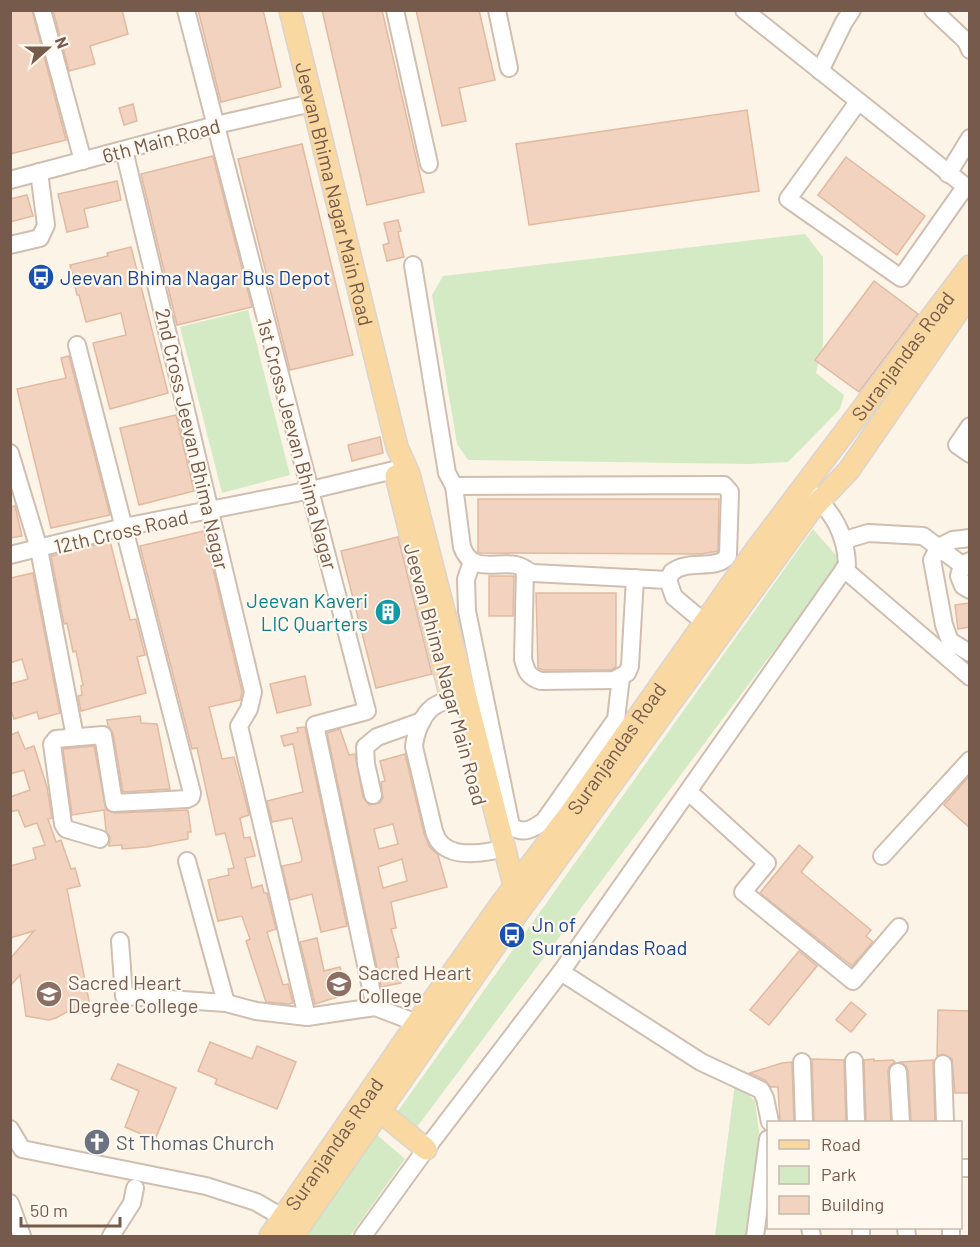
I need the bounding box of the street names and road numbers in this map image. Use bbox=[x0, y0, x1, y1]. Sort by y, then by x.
street label: Jeevan Bhima Nagar Main Road bbox=[291, 59, 379, 328]
street label: 6th Main Road bbox=[99, 113, 223, 167]
street label: Suranjandas Road bbox=[846, 286, 959, 425]
street label: 2nd Cross Jeevan Bhima Nagar bbox=[151, 306, 235, 572]
street label: 1st Cross Jeevan Bhima Nagar bbox=[253, 316, 343, 572]
street label: 12th Cross Road bbox=[51, 504, 191, 558]
street label: Jeevan Bhima Nagar Main Road bbox=[399, 540, 493, 808]
street label: Suranjandas Road bbox=[561, 678, 671, 819]
street label: Suranjandas Road bbox=[280, 1073, 388, 1215]

